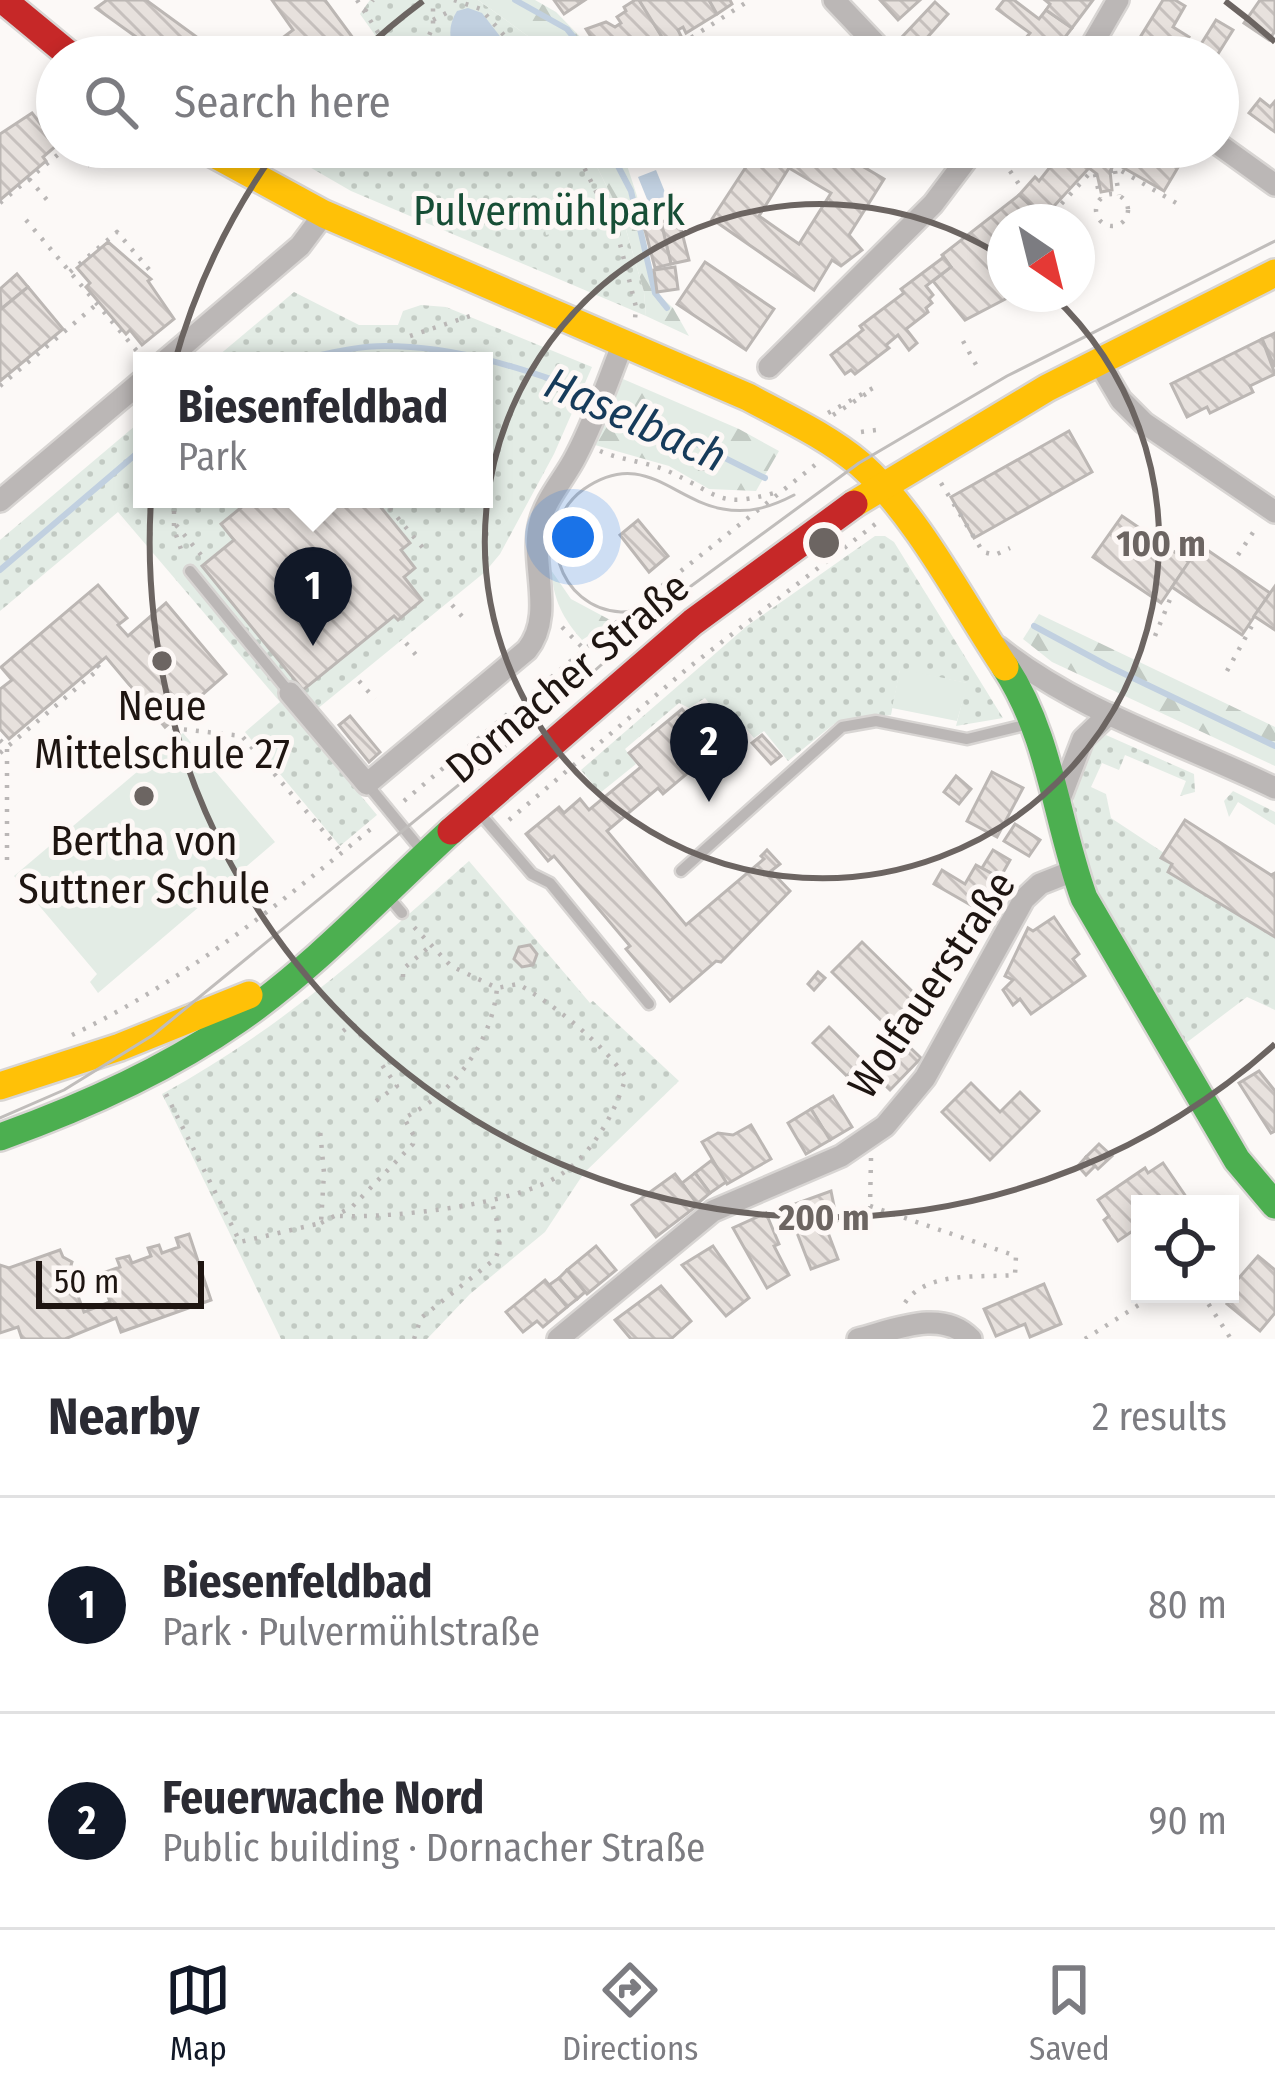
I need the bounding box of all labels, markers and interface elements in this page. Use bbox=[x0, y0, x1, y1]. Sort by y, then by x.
search box bbox=[36, 36, 1239, 168]
icon: search bbox=[78, 69, 144, 135]
text: Search here bbox=[174, 75, 391, 129]
park label: Pulvermühlpark bbox=[413, 186, 685, 236]
north arrow bbox=[987, 204, 1095, 312]
popup bbox=[133, 352, 493, 508]
water label: Haselbach bbox=[537, 356, 735, 484]
text: Biesenfeldbad bbox=[178, 380, 448, 434]
text: Park bbox=[178, 434, 247, 480]
your location bbox=[543, 507, 603, 567]
centre of rings bbox=[803, 522, 845, 564]
text: 100 m bbox=[1116, 522, 1206, 566]
pin: 1 bbox=[274, 547, 352, 646]
street label: Dornacher Straße bbox=[436, 562, 699, 794]
marker: Neue Mittelschule 27 bbox=[149, 648, 175, 674]
place label: Neue Mittelschule 27 bbox=[34, 681, 290, 779]
pin: 2 bbox=[670, 703, 748, 802]
marker: Bertha von Suttner Schule bbox=[131, 783, 157, 809]
place label: Bertha von Suttner Schule bbox=[18, 816, 270, 914]
street label: Wolfauerstraße bbox=[838, 862, 1026, 1107]
map controls bbox=[1131, 1195, 1239, 1303]
button: locate bbox=[1131, 1195, 1239, 1303]
text: 200 m bbox=[778, 1196, 869, 1240]
scale bar bbox=[36, 1255, 204, 1308]
text: 50 m bbox=[54, 1262, 119, 1302]
text: Nearby bbox=[48, 1386, 200, 1448]
text: 2 results bbox=[1092, 1394, 1227, 1440]
text: Biesenfeldbad bbox=[162, 1555, 432, 1609]
text: 1 bbox=[79, 1582, 95, 1628]
text: 80 m bbox=[1148, 1582, 1227, 1628]
text: Park · Pulvermühlstraße bbox=[162, 1609, 540, 1655]
text: Feuerwache Nord bbox=[162, 1771, 484, 1825]
text: 2 bbox=[78, 1798, 96, 1844]
text: 90 m bbox=[1149, 1798, 1227, 1844]
text: Public building · Dornacher Straße bbox=[162, 1825, 705, 1871]
tab: Map bbox=[165, 1957, 231, 2069]
tab: Directions bbox=[562, 1957, 698, 2069]
tab: Saved bbox=[1029, 1957, 1110, 2069]

